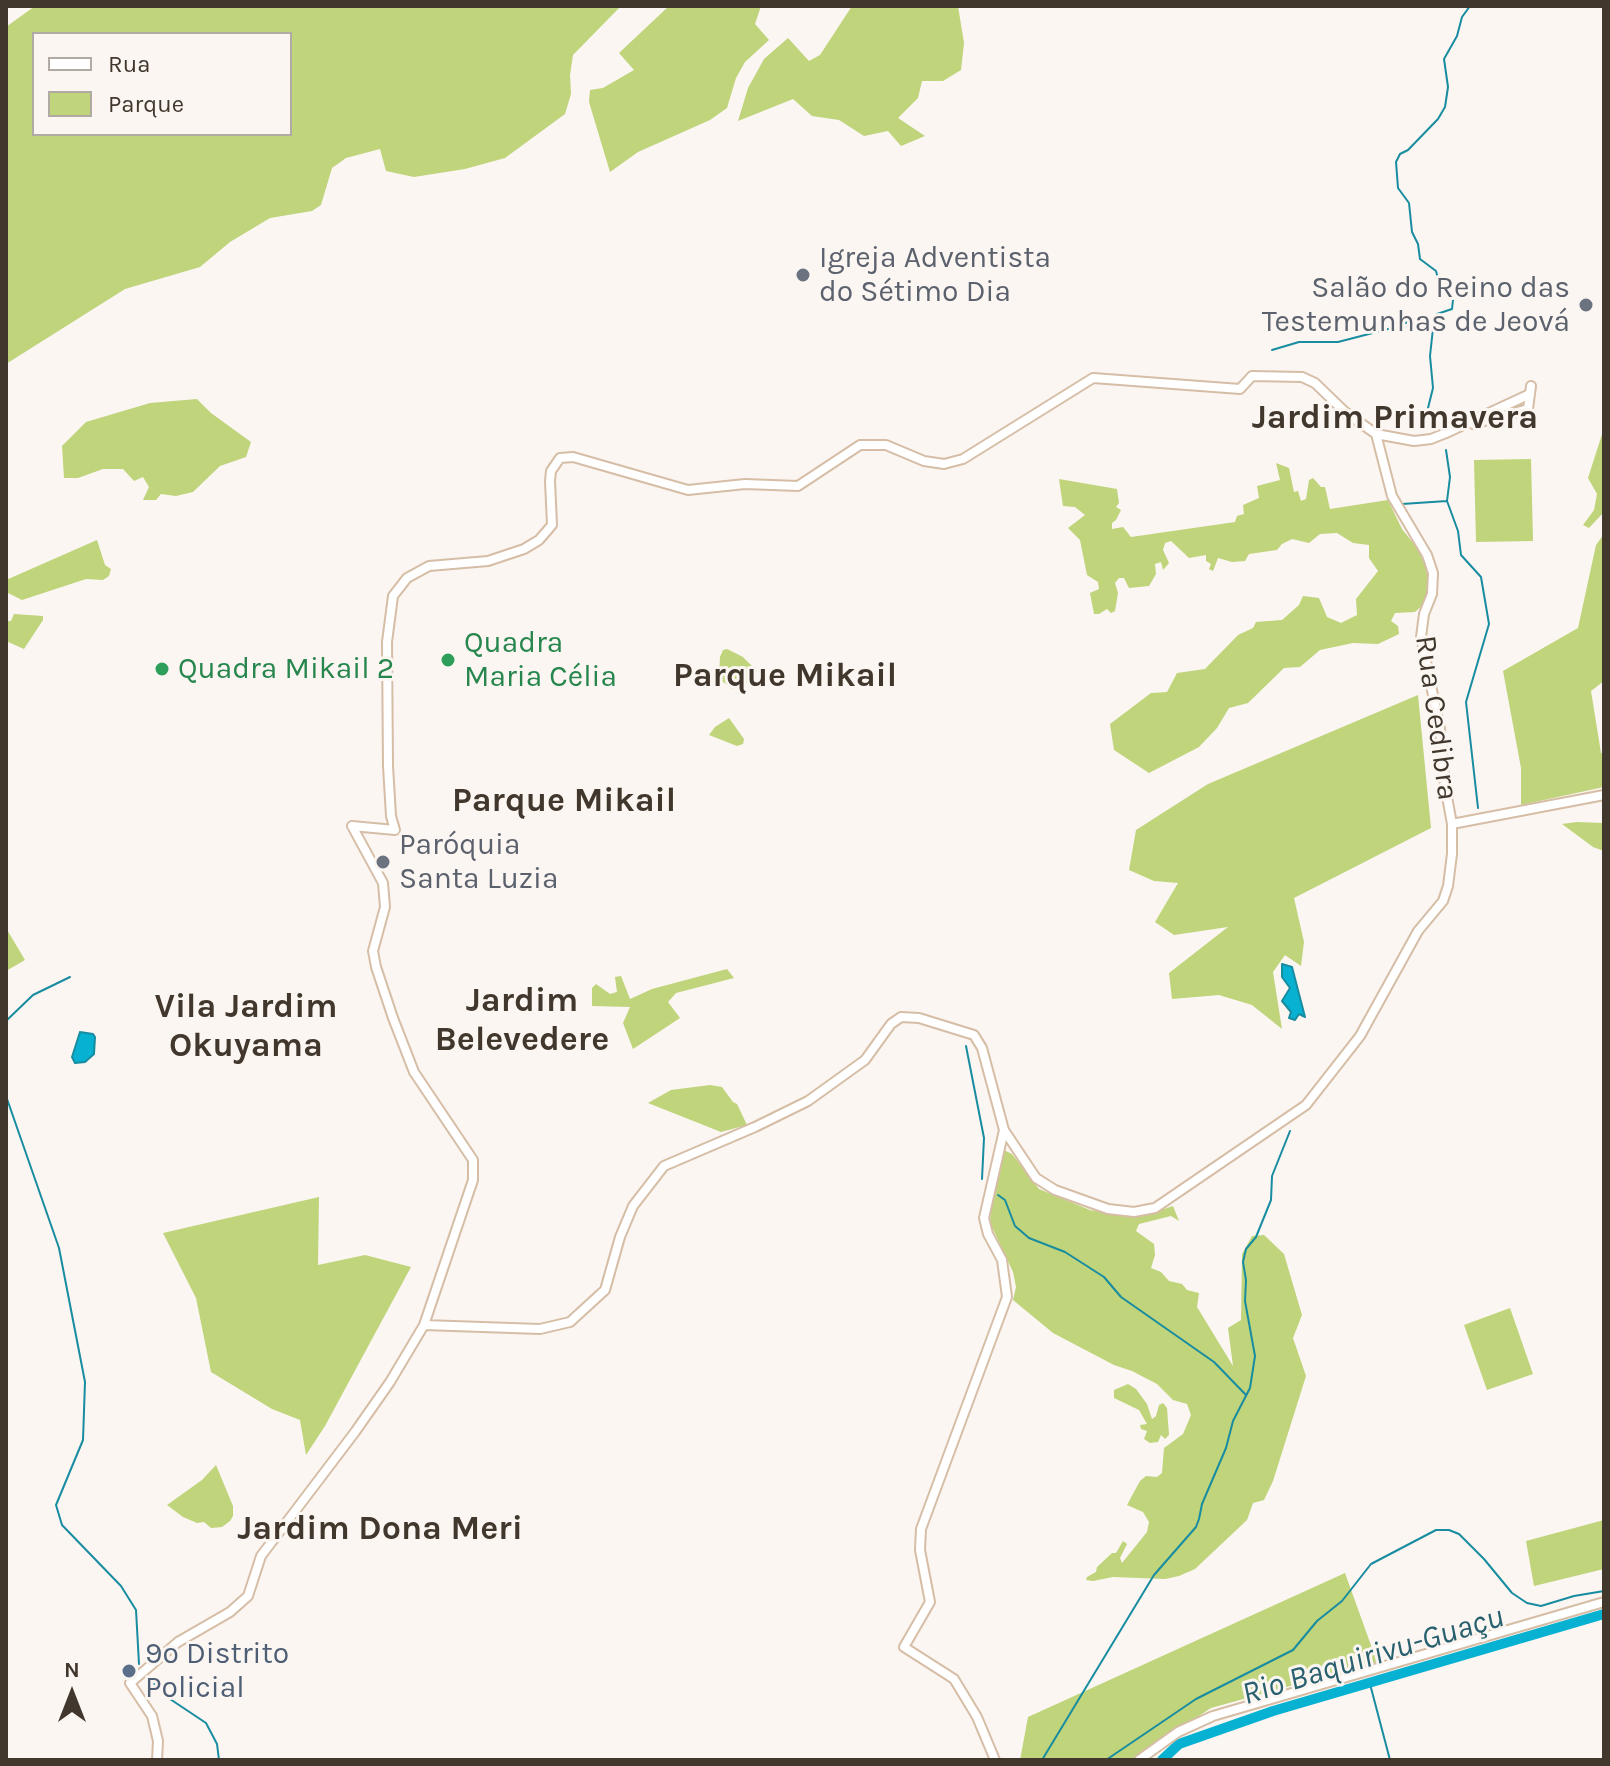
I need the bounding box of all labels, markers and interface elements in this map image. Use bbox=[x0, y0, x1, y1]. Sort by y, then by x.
legend bbox=[32, 32, 292, 136]
text: Rua bbox=[108, 50, 150, 78]
text: Parque bbox=[108, 90, 184, 118]
place label: Igreja Adventista do Sétimo Dia bbox=[819, 240, 1051, 310]
marker: Igreja Adventista do Sétimo Dia bbox=[794, 266, 812, 284]
place label: Salão do Reino das Testemunhas de Jeová bbox=[1262, 270, 1570, 340]
marker: Salão do Reino das Testemunhas de Jeová bbox=[1577, 296, 1595, 314]
district label: Jardim Primavera bbox=[1252, 398, 1538, 438]
place label: Quadra Maria Célia bbox=[464, 625, 617, 696]
street label: Rua Cedibra bbox=[1407, 633, 1465, 803]
place label: Quadra Mikail 2 bbox=[178, 651, 394, 687]
marker: Quadra Maria Célia bbox=[439, 651, 457, 669]
district label: Parque Mikail bbox=[673, 656, 897, 696]
marker: Quadra Mikail 2 bbox=[153, 660, 171, 678]
district label: Parque Mikail bbox=[452, 781, 676, 821]
place label: Paróquia Santa Luzia bbox=[399, 827, 559, 898]
marker: Paróquia Santa Luzia bbox=[374, 853, 392, 871]
district label: Jardim Belevedere bbox=[435, 981, 609, 1060]
district label: Vila Jardim Okuyama bbox=[154, 987, 338, 1066]
district label: Jardim Dona Meri bbox=[237, 1509, 523, 1549]
water label: Rio Baquirivu-Guaçu bbox=[1237, 1598, 1509, 1714]
place label: 9º Distrito Policial bbox=[145, 1636, 289, 1706]
north arrow bbox=[32, 1654, 112, 1734]
text: N bbox=[64, 1657, 80, 1683]
marker: 9º Distrito Policial bbox=[120, 1662, 138, 1680]

